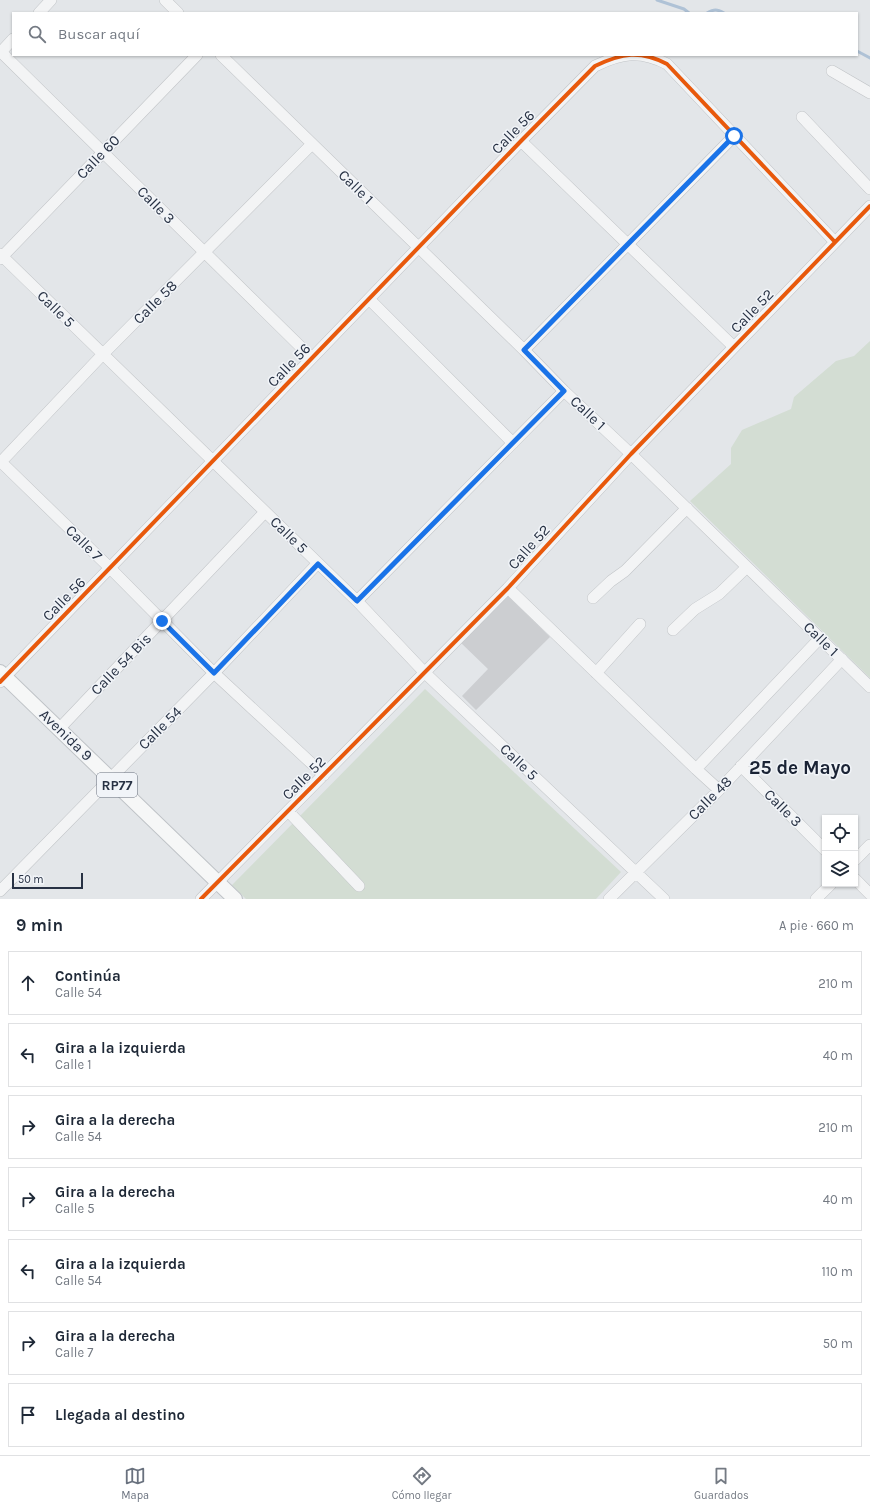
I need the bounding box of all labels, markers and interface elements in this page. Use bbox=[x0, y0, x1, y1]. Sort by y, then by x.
search box bbox=[12, 12, 858, 56]
icon: search bbox=[26, 23, 48, 45]
text: Buscar aquí bbox=[58, 25, 140, 43]
street label: Calle 56 bbox=[488, 106, 538, 158]
route start bbox=[725, 127, 743, 145]
street label: Calle 60 bbox=[73, 131, 124, 183]
street label: Calle 1 bbox=[335, 166, 377, 208]
street label: Calle 3 bbox=[133, 182, 179, 228]
street label: Calle 58 bbox=[129, 276, 181, 328]
street label: Calle 52 bbox=[727, 285, 777, 337]
street label: Calle 5 bbox=[33, 287, 79, 331]
street label: Calle 56 bbox=[264, 339, 314, 391]
street label: Calle 1 bbox=[566, 392, 610, 434]
street label: Calle 5 bbox=[266, 513, 312, 557]
street label: Calle 7 bbox=[62, 521, 106, 565]
street label: Calle 52 bbox=[504, 521, 554, 573]
street label: Calle 56 bbox=[39, 573, 89, 625]
route end bbox=[153, 612, 171, 630]
street label: Calle 1 bbox=[800, 618, 842, 660]
street label: Calle 54 Bis bbox=[87, 629, 155, 699]
street label: Calle 54 bbox=[135, 702, 186, 753]
street label: Avenida 9 bbox=[36, 705, 96, 765]
street label: Calle 5 bbox=[496, 740, 542, 784]
street label: Calle 52 bbox=[278, 752, 330, 804]
district label: 25 de Mayo bbox=[749, 757, 851, 779]
street label: Calle 48 bbox=[684, 772, 736, 824]
road number: RP77 bbox=[97, 773, 137, 797]
street label: Calle 3 bbox=[760, 785, 806, 831]
map controls bbox=[822, 815, 858, 887]
button: locate bbox=[822, 815, 858, 851]
button: layers bbox=[822, 851, 858, 887]
scale bar bbox=[12, 871, 83, 890]
text: 50 m bbox=[18, 873, 44, 886]
text: 9 min bbox=[16, 915, 63, 935]
text: A pie · 660 m bbox=[779, 918, 854, 933]
text: Continúa bbox=[55, 967, 121, 985]
icon: ahead bbox=[17, 972, 39, 994]
text: 210 m bbox=[818, 976, 853, 991]
text: Calle 54 bbox=[55, 985, 102, 1000]
text: Gira a la izquierda bbox=[55, 1039, 186, 1057]
icon: left bbox=[17, 1044, 39, 1066]
text: 40 m bbox=[823, 1048, 853, 1063]
text: Calle 1 bbox=[55, 1057, 91, 1072]
text: Gira a la derecha bbox=[55, 1111, 175, 1129]
icon: right bbox=[17, 1116, 39, 1138]
text: 210 m bbox=[818, 1120, 853, 1135]
text: Calle 54 bbox=[55, 1129, 102, 1144]
text: Gira a la derecha bbox=[55, 1183, 175, 1201]
icon: right bbox=[17, 1188, 39, 1210]
text: 40 m bbox=[823, 1192, 853, 1207]
text: Calle 5 bbox=[55, 1201, 95, 1216]
text: Gira a la izquierda bbox=[55, 1255, 186, 1273]
icon: left bbox=[17, 1260, 39, 1282]
text: 110 m bbox=[821, 1264, 853, 1279]
text: Calle 54 bbox=[55, 1273, 102, 1288]
text: Gira a la derecha bbox=[55, 1327, 175, 1345]
icon: right bbox=[17, 1332, 39, 1354]
text: 50 m bbox=[823, 1336, 853, 1351]
text: Calle 7 bbox=[55, 1345, 93, 1360]
icon: arrive bbox=[17, 1404, 39, 1426]
text: Llegada al destino bbox=[55, 1406, 185, 1424]
tab: Mapa bbox=[121, 1465, 149, 1502]
tab: Cómo llegar bbox=[392, 1465, 451, 1502]
tab: Guardados bbox=[694, 1465, 749, 1502]

